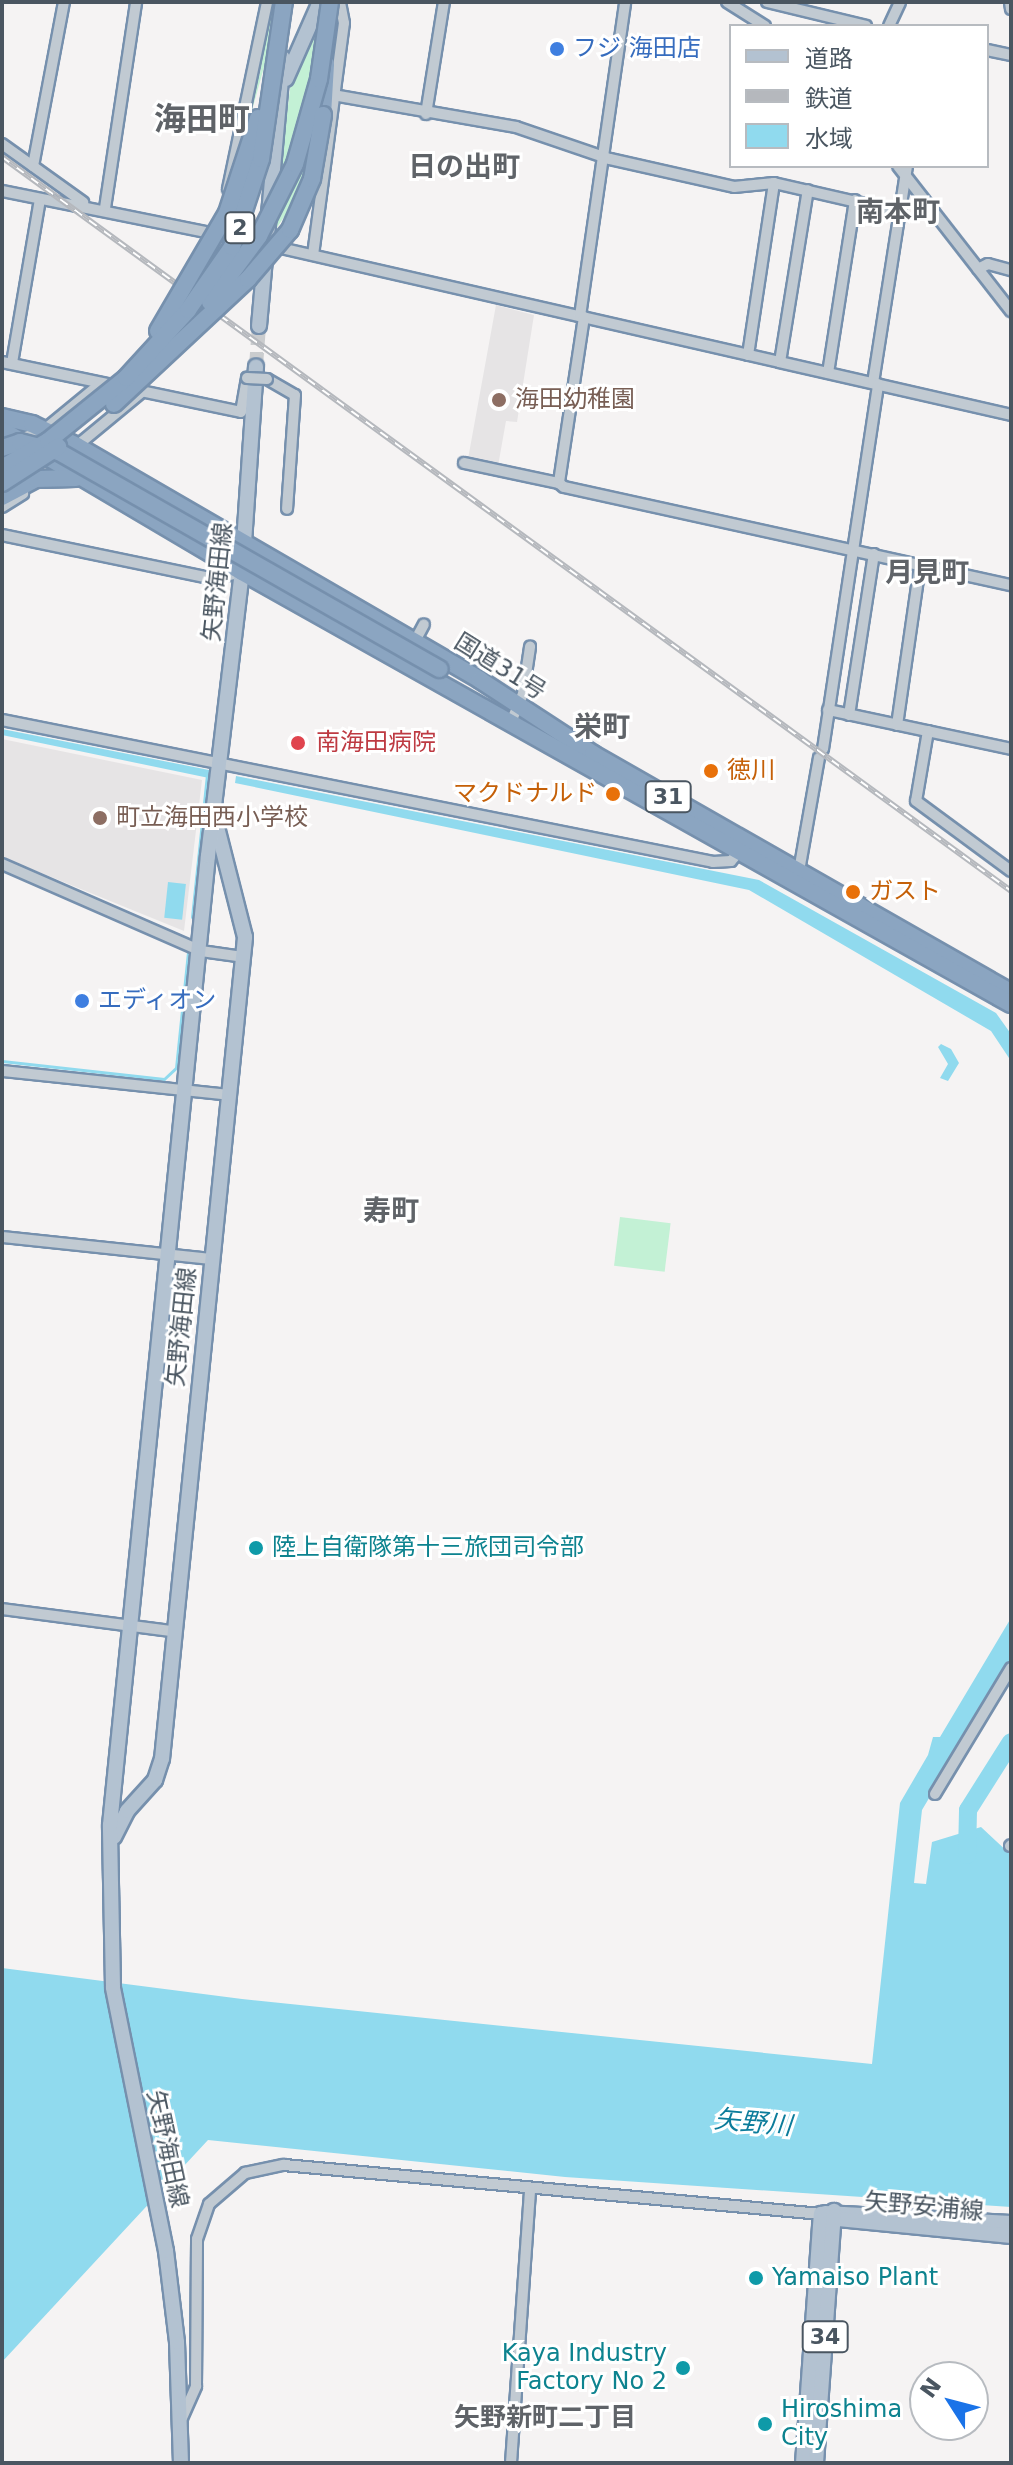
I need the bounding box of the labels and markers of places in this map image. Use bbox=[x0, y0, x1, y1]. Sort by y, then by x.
place label: フジ 海田店 bbox=[573, 35, 701, 63]
marker: フジ 海田店 bbox=[548, 40, 566, 58]
place label: 海田幼稚園 bbox=[515, 386, 635, 414]
marker: 海田幼稚園 bbox=[490, 391, 508, 409]
place label: 南海田病院 bbox=[316, 729, 436, 757]
marker: 南海田病院 bbox=[287, 732, 309, 754]
place label: 徳川 bbox=[727, 757, 775, 785]
marker: 徳川 bbox=[702, 762, 720, 780]
place label: マクドナルド bbox=[453, 780, 597, 808]
marker: マクドナルド bbox=[604, 785, 622, 803]
place label: 町立海田西小学校 bbox=[116, 804, 308, 832]
marker: 町立海田西小学校 bbox=[91, 809, 109, 827]
place label: ガスト bbox=[869, 878, 941, 906]
marker: ガスト bbox=[844, 883, 862, 901]
place label: エディオン bbox=[98, 987, 218, 1015]
marker: エディオン bbox=[73, 992, 91, 1010]
place label: 陸上自衛隊第十三旅団司令部 bbox=[272, 1534, 584, 1562]
marker: 陸上自衛隊第十三旅団司令部 bbox=[247, 1539, 265, 1557]
place label: Yamaiso Plant bbox=[772, 2264, 938, 2292]
marker: Yamaiso Plant bbox=[747, 2269, 765, 2287]
place label: Kaya Industry Factory No 2 bbox=[502, 2340, 667, 2396]
marker: Kaya Industry Factory No 2 bbox=[674, 2359, 692, 2377]
place label: Hiroshima City bbox=[781, 2396, 902, 2452]
marker: Hiroshima City bbox=[756, 2415, 774, 2433]

